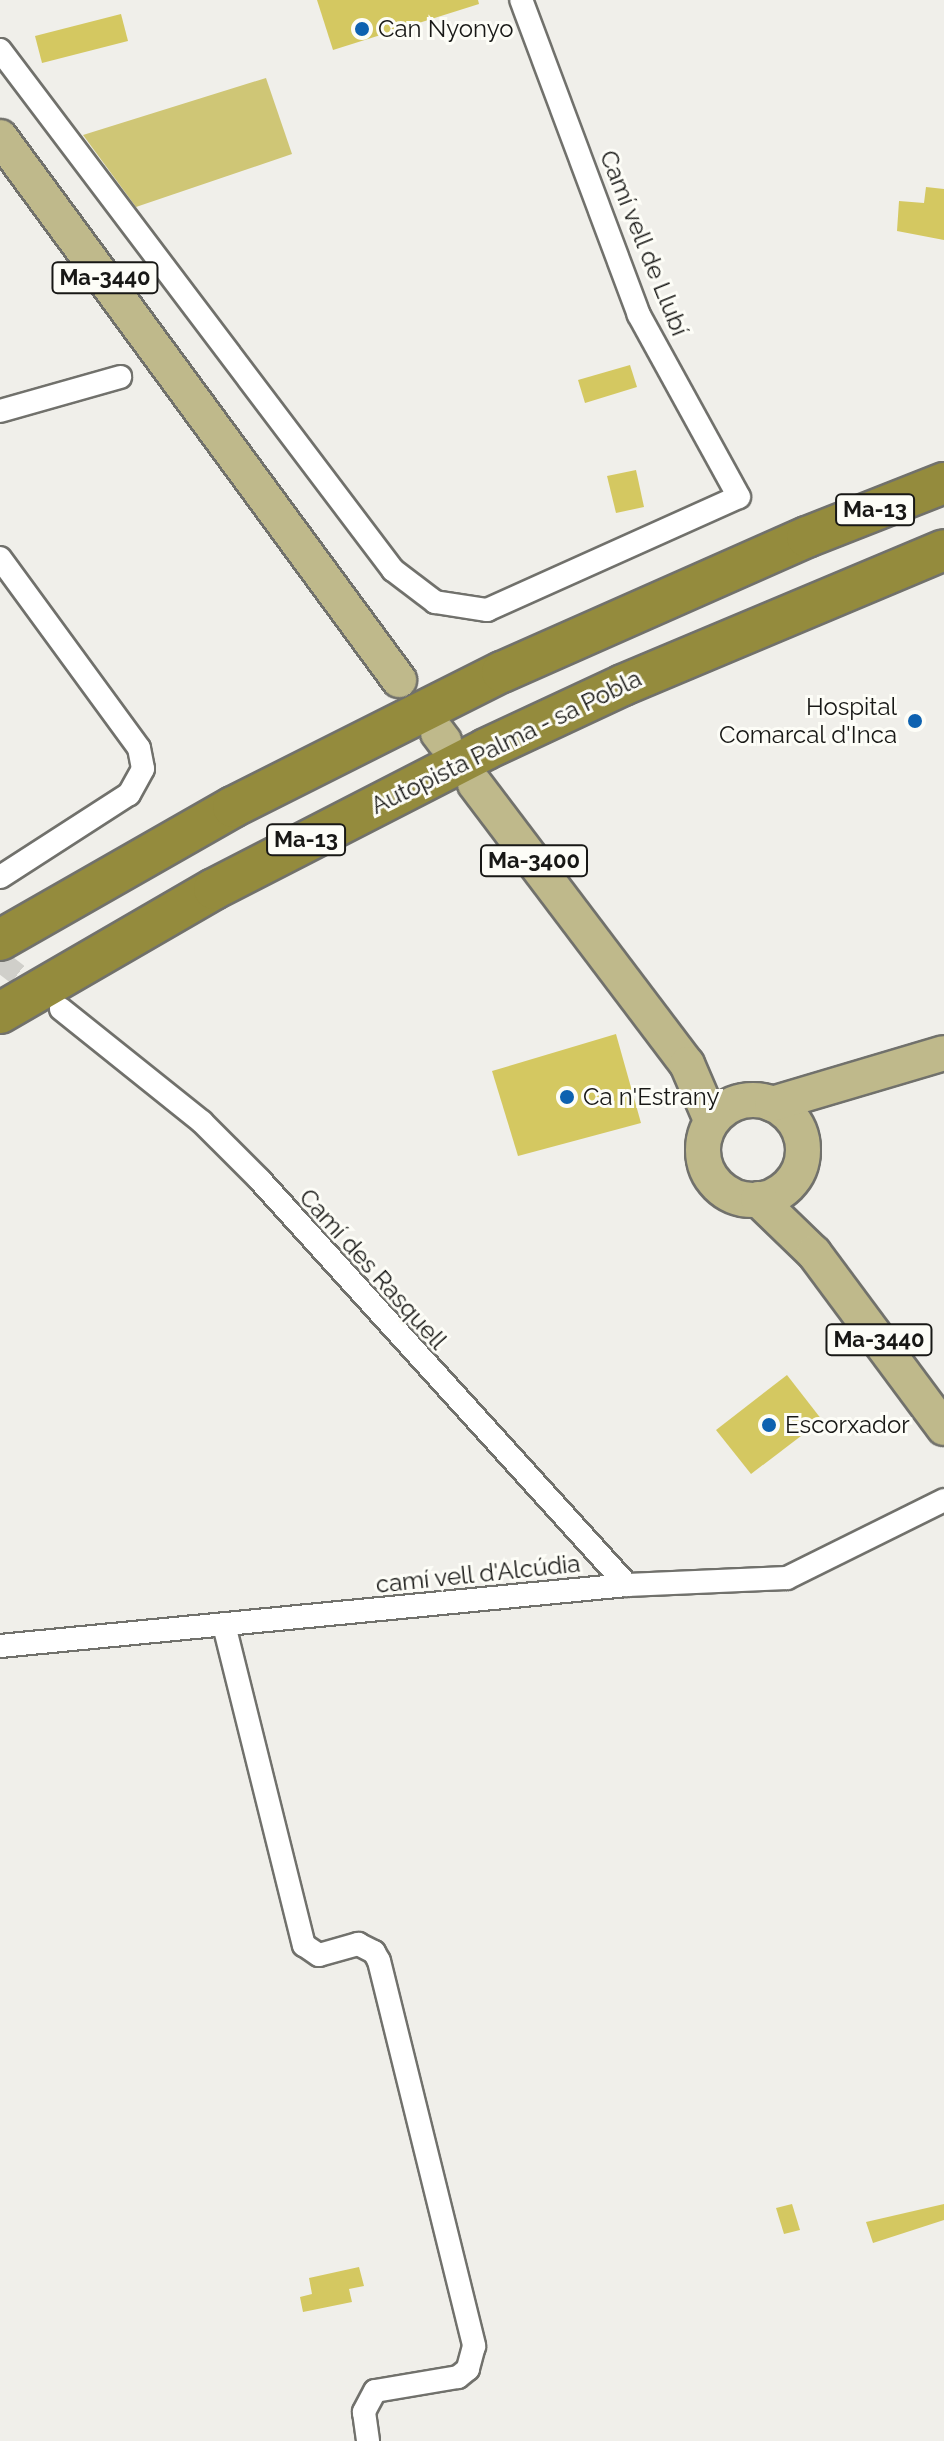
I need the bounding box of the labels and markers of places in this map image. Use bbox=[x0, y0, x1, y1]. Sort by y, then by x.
place label: Can Nyonyo bbox=[378, 15, 514, 43]
marker: Can Nyonyo bbox=[353, 20, 371, 38]
place label: Hospital Comarcal d'Inca bbox=[718, 693, 897, 749]
marker: Hospital Comarcal d'Inca bbox=[904, 710, 926, 732]
place label: Ca n'Estrany bbox=[583, 1083, 720, 1111]
marker: Ca n'Estrany bbox=[558, 1088, 576, 1106]
place label: Escorxador bbox=[785, 1411, 910, 1439]
marker: Escorxador bbox=[760, 1416, 778, 1434]

